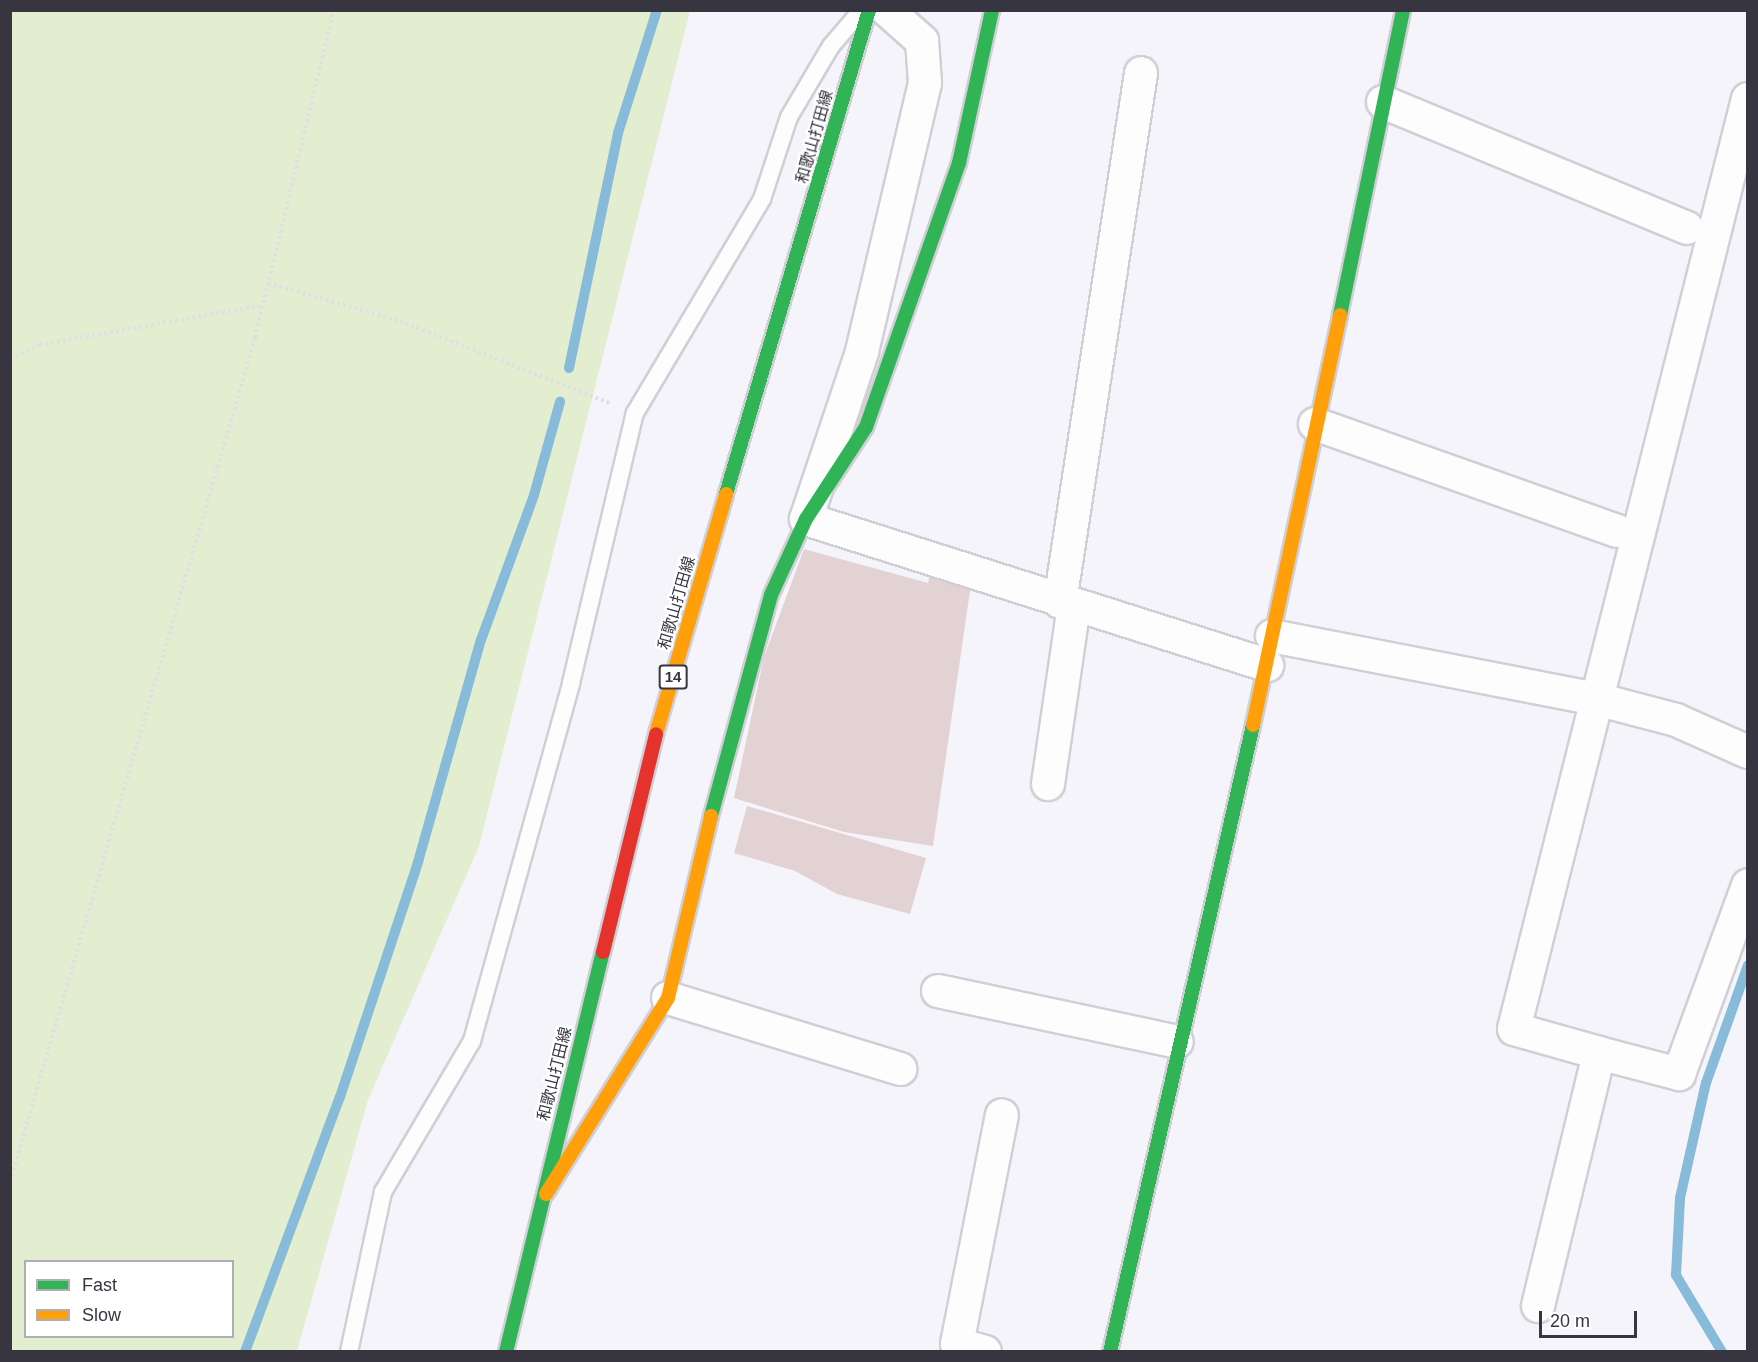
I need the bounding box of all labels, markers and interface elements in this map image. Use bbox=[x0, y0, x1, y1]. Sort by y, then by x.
street label: 和歌山打田線 bbox=[793, 88, 837, 186]
street label: 和歌山打田線 bbox=[655, 554, 699, 652]
road number: 14 bbox=[658, 665, 688, 689]
street label: 和歌山打田線 bbox=[534, 1025, 576, 1123]
legend bbox=[24, 1260, 234, 1338]
text: Fast bbox=[82, 1275, 117, 1295]
scale bar bbox=[1542, 1299, 1640, 1337]
text: Slow bbox=[82, 1305, 121, 1325]
text: 20 m bbox=[1550, 1311, 1590, 1331]

